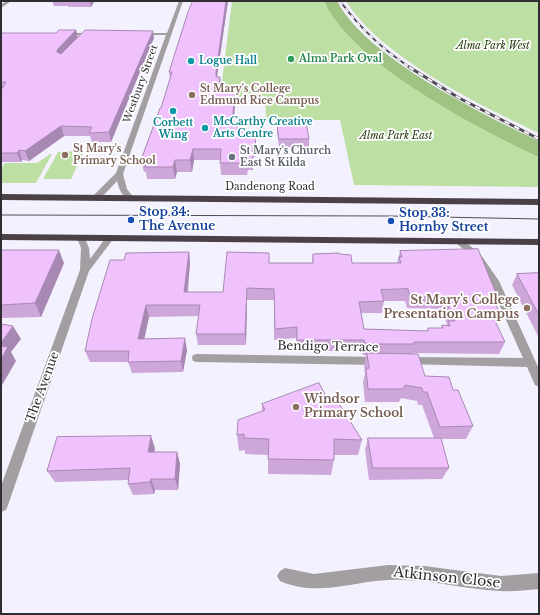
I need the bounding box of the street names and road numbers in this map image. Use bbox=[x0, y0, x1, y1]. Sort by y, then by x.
street label: Westbury Street bbox=[121, 43, 161, 125]
street label: Dandenong Road bbox=[225, 181, 315, 193]
street label: Bendigo Terrace bbox=[277, 339, 379, 355]
street label: The Avenue bbox=[24, 350, 62, 424]
street label: Atkinson Close bbox=[393, 564, 501, 592]

